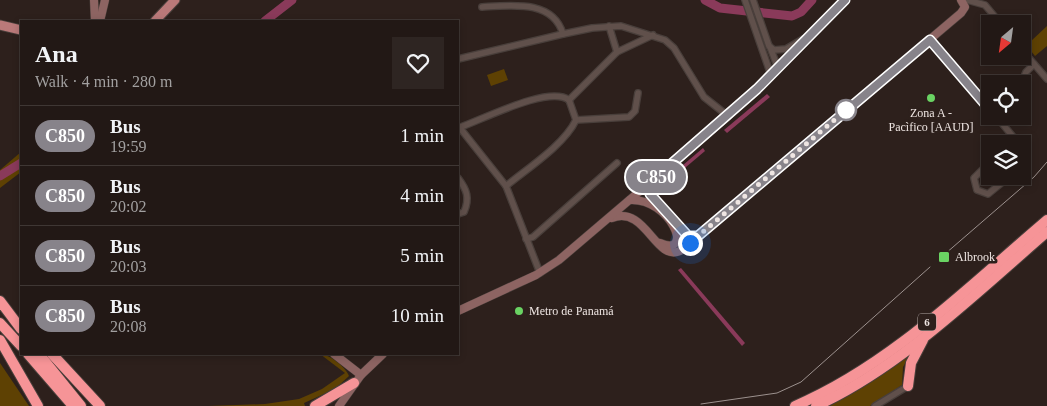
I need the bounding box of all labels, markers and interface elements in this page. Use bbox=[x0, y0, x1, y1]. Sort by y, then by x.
north arrow bbox=[981, 15, 1031, 65]
map controls bbox=[981, 15, 1031, 185]
button: heart bbox=[392, 37, 444, 89]
text: Ana bbox=[35, 41, 78, 67]
text: Walk · 4 min · 280 m bbox=[35, 73, 172, 90]
button: locate bbox=[981, 75, 1031, 125]
marker: Zona A - Pacìfico [AAUD] bbox=[925, 92, 937, 104]
unlabelled marker bbox=[835, 99, 857, 121]
place label: Zona A - Pacìfico [AAUD] bbox=[889, 106, 973, 134]
text: Bus bbox=[110, 116, 141, 137]
text: 1 min bbox=[400, 125, 444, 146]
text: C850 bbox=[45, 126, 85, 146]
button: layers bbox=[981, 135, 1031, 185]
text: 19:59 bbox=[110, 138, 146, 155]
line badge: C850 bbox=[621, 161, 691, 193]
text: C850 bbox=[636, 167, 676, 187]
text: Bus bbox=[110, 176, 141, 197]
text: 4 min bbox=[400, 185, 444, 206]
text: C850 bbox=[45, 186, 85, 206]
text: 20:02 bbox=[110, 198, 146, 215]
your location bbox=[678, 231, 703, 256]
text: Bus bbox=[110, 236, 141, 257]
text: 5 min bbox=[400, 245, 444, 266]
text: C850 bbox=[45, 246, 85, 266]
marker: Albrook bbox=[937, 250, 951, 264]
place label: Albrook bbox=[955, 250, 995, 264]
text: 20:03 bbox=[110, 258, 146, 275]
text: Bus bbox=[110, 296, 141, 317]
place label: Metro de Panamá bbox=[529, 304, 614, 318]
text: 10 min bbox=[391, 305, 444, 326]
marker: Metro de Panamá bbox=[513, 305, 525, 317]
text: C850 bbox=[45, 306, 85, 326]
road number: 6 bbox=[918, 314, 936, 331]
text: 20:08 bbox=[110, 318, 146, 335]

